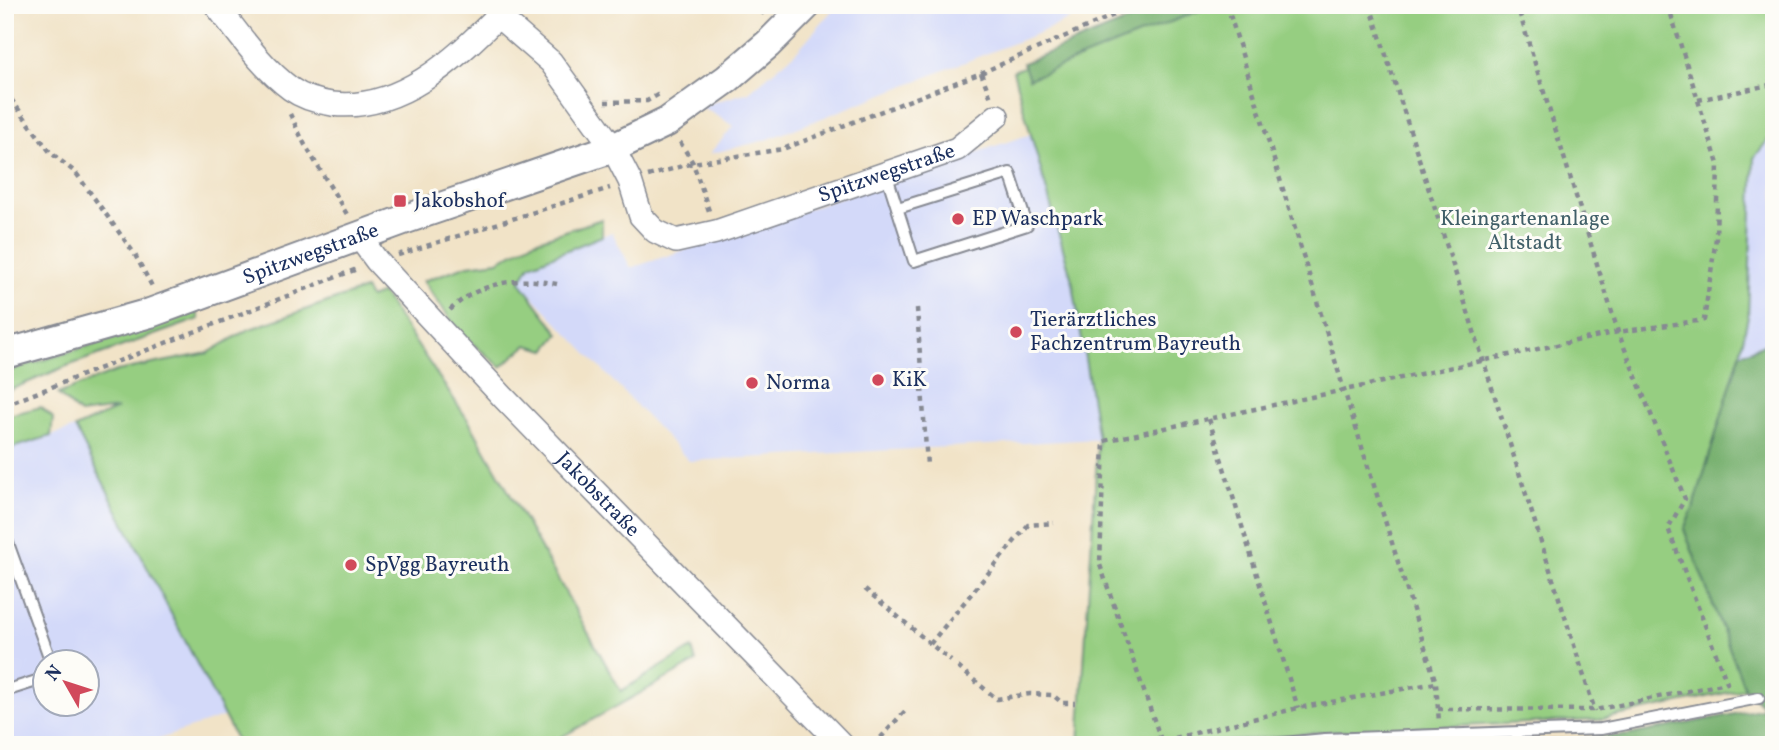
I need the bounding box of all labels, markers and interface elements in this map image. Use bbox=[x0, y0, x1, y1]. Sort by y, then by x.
street label: Spitzwegstraße bbox=[814, 136, 959, 210]
place label: Jakobshof bbox=[414, 187, 507, 216]
marker: Jakobshof bbox=[392, 193, 408, 209]
place label: EP Waschpark bbox=[972, 205, 1104, 234]
park label: Kleingartenanlage Altstadt bbox=[1440, 205, 1610, 258]
marker: EP Waschpark bbox=[950, 211, 966, 227]
street label: Spitzwegstraße bbox=[239, 216, 383, 292]
place label: Tierärztliches Fachzentrum Bayreuth bbox=[1030, 306, 1241, 359]
marker: Tierärztliches Fachzentrum Bayreuth bbox=[1008, 324, 1024, 340]
place label: KiK bbox=[892, 366, 927, 395]
place label: Norma bbox=[766, 369, 831, 398]
marker: KiK bbox=[870, 372, 886, 388]
marker: Norma bbox=[744, 375, 760, 391]
street label: Jakobstraße bbox=[549, 445, 646, 544]
place label: SpVgg Bayreuth bbox=[365, 551, 510, 580]
marker: SpVgg Bayreuth bbox=[343, 557, 359, 573]
north arrow bbox=[32, 648, 102, 718]
text: N bbox=[40, 660, 69, 687]

